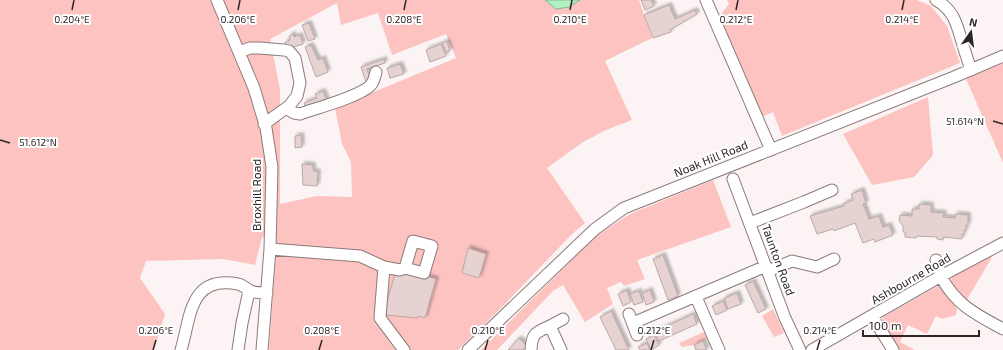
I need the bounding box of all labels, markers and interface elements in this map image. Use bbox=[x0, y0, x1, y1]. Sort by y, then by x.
north arrow bbox=[951, 12, 991, 52]
text: 0.204°E bbox=[54, 13, 90, 25]
text: 0.206°E bbox=[221, 13, 256, 25]
text: 0.208°E bbox=[386, 13, 422, 25]
text: 0.210°E bbox=[553, 13, 587, 25]
text: 0.212°E bbox=[720, 13, 753, 25]
text: 0.214°E bbox=[885, 13, 919, 25]
text: N bbox=[968, 15, 979, 29]
text: 51.614°N bbox=[946, 115, 984, 127]
text: 51.612°N bbox=[19, 136, 57, 148]
street label: Noak Hill Road bbox=[672, 137, 750, 179]
street label: Broxhill Road bbox=[249, 159, 263, 231]
street label: Taunton Road bbox=[760, 222, 798, 297]
street label: Ashbourne Road bbox=[868, 250, 953, 307]
scale bar bbox=[863, 312, 979, 338]
text: 100 m bbox=[869, 318, 901, 332]
text: 0.206°E bbox=[139, 324, 174, 336]
text: 0.208°E bbox=[304, 324, 340, 336]
text: 0.210°E bbox=[471, 324, 505, 336]
text: 0.212°E bbox=[638, 324, 671, 336]
text: 0.214°E bbox=[803, 324, 837, 336]

